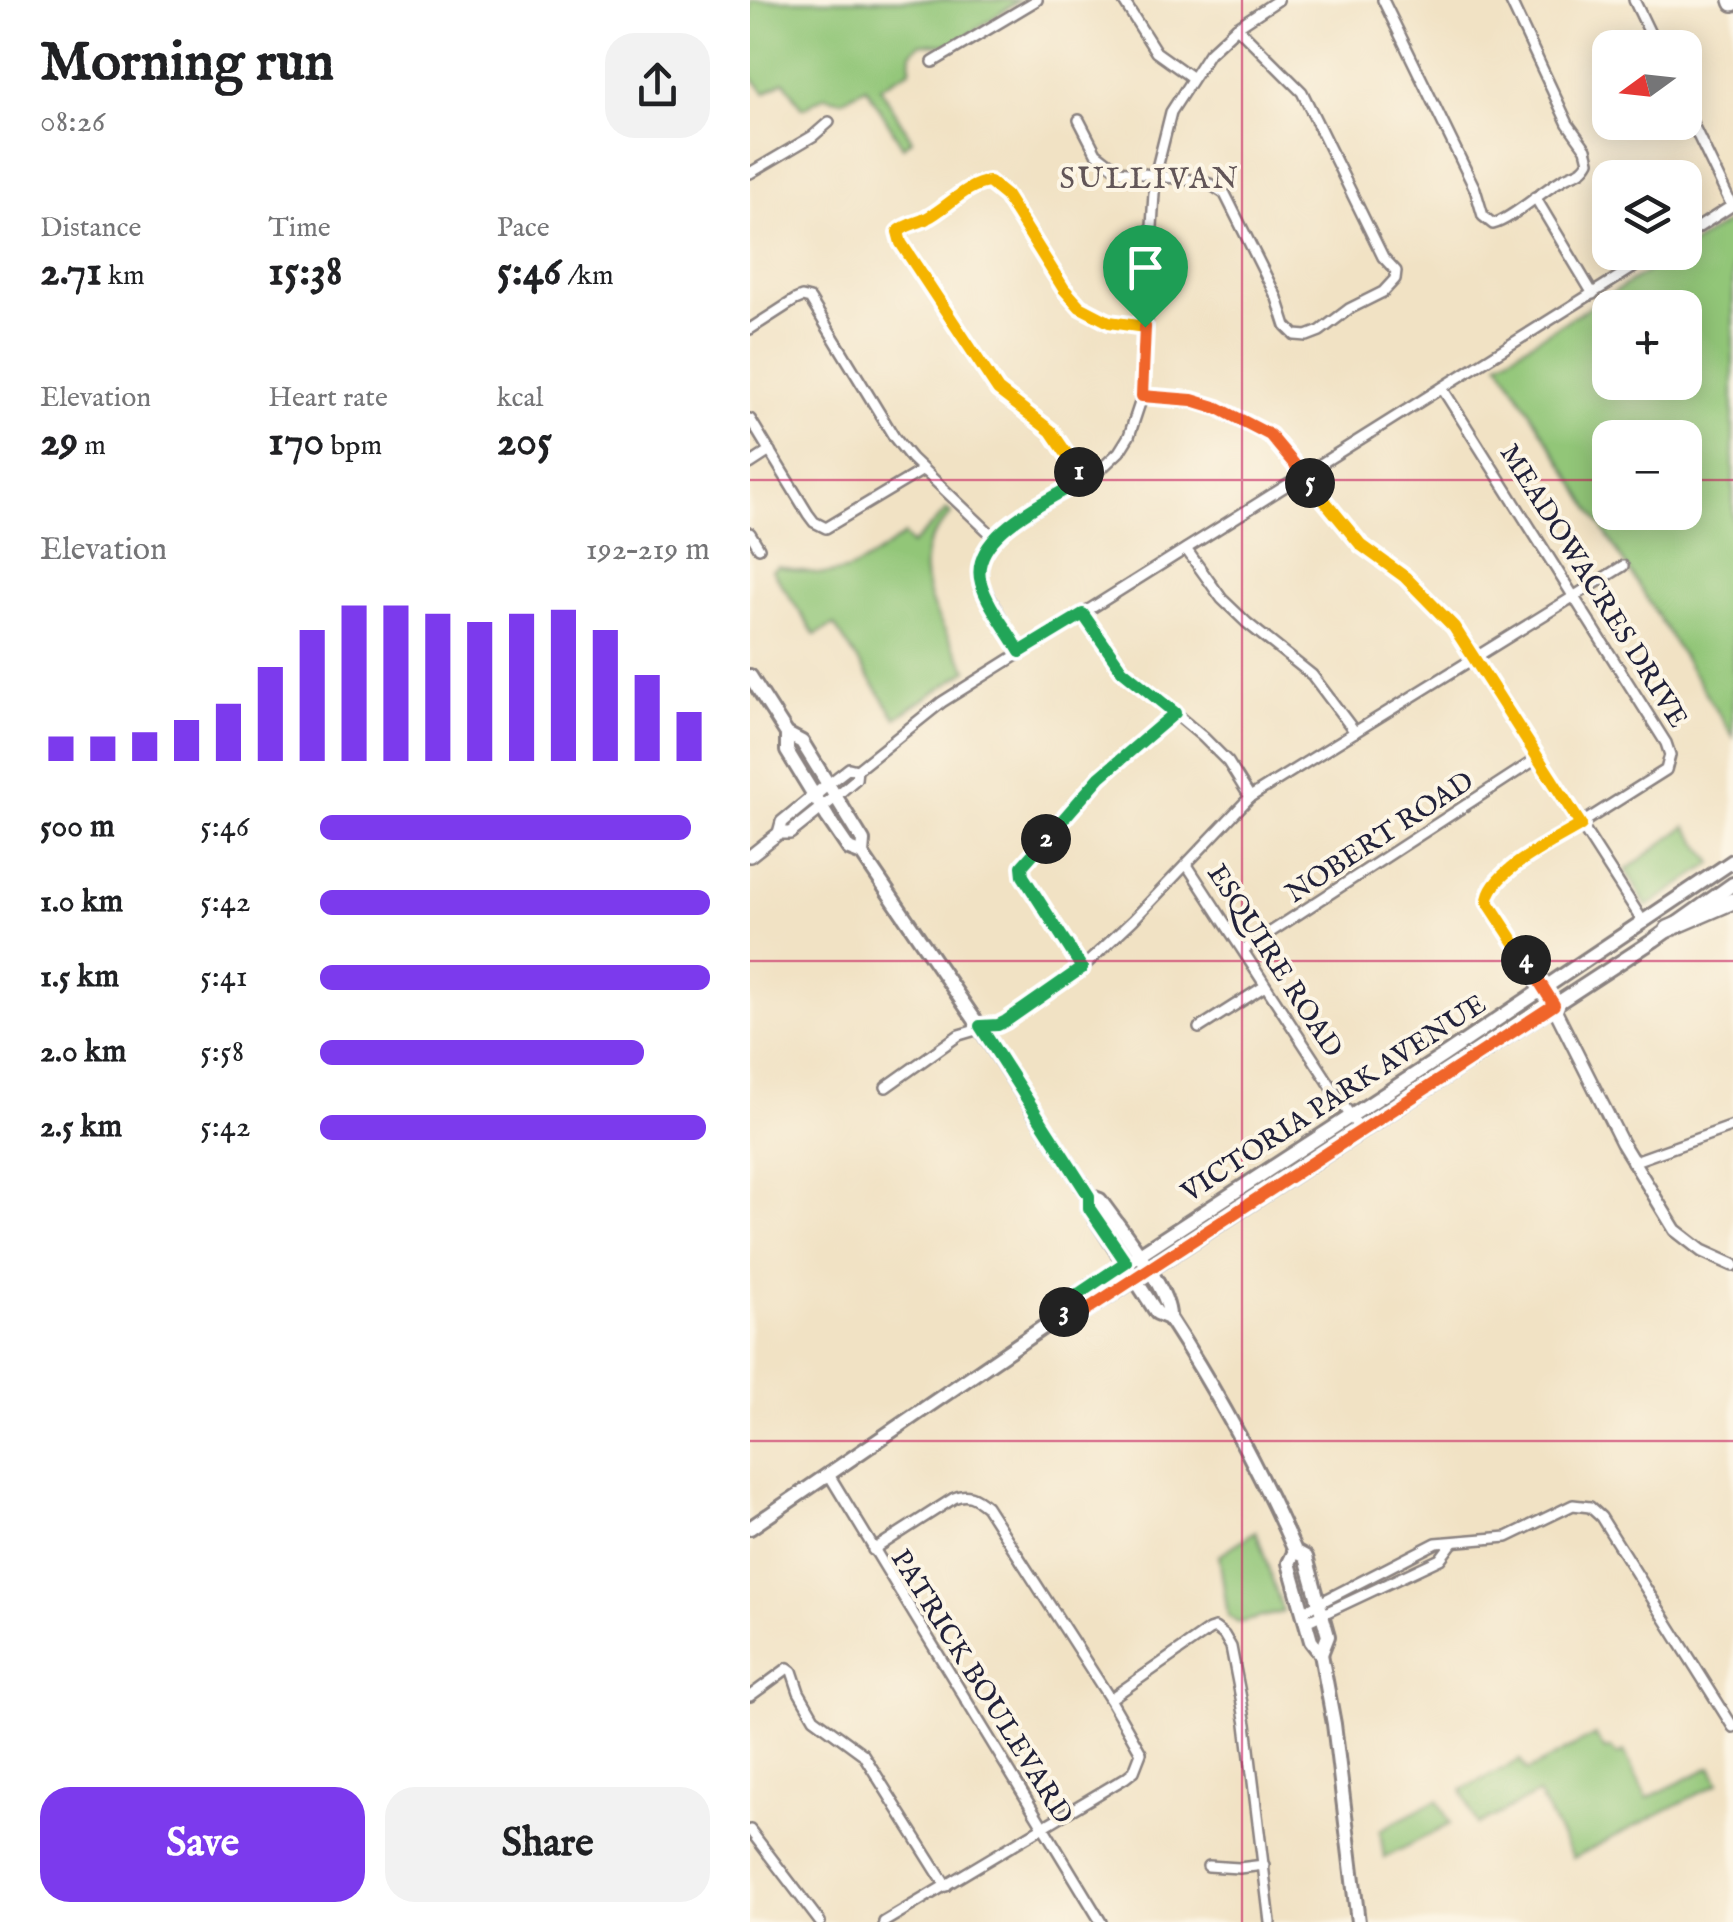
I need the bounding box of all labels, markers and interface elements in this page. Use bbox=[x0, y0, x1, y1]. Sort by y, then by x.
text: Morning run bbox=[40, 29, 334, 99]
north arrow bbox=[1592, 30, 1702, 140]
map controls bbox=[1592, 30, 1702, 530]
button: share bbox=[605, 33, 710, 138]
text: 08:26 bbox=[40, 102, 105, 143]
button: layers bbox=[1592, 160, 1702, 270]
district label: SULLIVAN bbox=[1060, 161, 1240, 199]
text: Distance bbox=[40, 211, 141, 246]
text: Time bbox=[268, 211, 331, 246]
text: Pace bbox=[497, 211, 550, 246]
pin bbox=[1103, 225, 1188, 328]
icon: arrive bbox=[1118, 240, 1173, 295]
text: 2.71 bbox=[40, 246, 102, 299]
text: 15:38 bbox=[268, 246, 342, 299]
text: 5:46 bbox=[497, 246, 561, 299]
text: km bbox=[102, 259, 145, 294]
text: /km bbox=[561, 259, 614, 294]
button: + bbox=[1592, 290, 1702, 400]
text: Elevation bbox=[40, 381, 151, 416]
text: Heart rate bbox=[268, 381, 388, 416]
text: kcal bbox=[497, 381, 543, 416]
text: 29 bbox=[40, 416, 78, 469]
text: 170 bbox=[268, 416, 324, 469]
text: 205 bbox=[497, 416, 552, 469]
button: − bbox=[1592, 420, 1702, 530]
text: m bbox=[78, 429, 106, 464]
text: bpm bbox=[324, 429, 382, 464]
street label: MEADOWACRES DRIVE bbox=[1491, 438, 1695, 735]
pin: 1 bbox=[1054, 447, 1104, 497]
text: 1 bbox=[1074, 454, 1084, 489]
pin: 5 bbox=[1285, 458, 1335, 508]
text: 5 bbox=[1305, 465, 1315, 500]
text: Elevation bbox=[40, 530, 167, 571]
text: 192–219 m bbox=[586, 530, 710, 571]
street label: NOBERT ROAD bbox=[1280, 764, 1481, 912]
text: 500 m bbox=[40, 807, 115, 848]
text: 5:46 bbox=[200, 807, 249, 848]
pin: 2 bbox=[1021, 814, 1071, 864]
text: 2 bbox=[1039, 821, 1053, 856]
street label: ESQUIRE ROAD bbox=[1198, 858, 1349, 1065]
text: 1.0 km bbox=[40, 882, 123, 923]
text: 5:42 bbox=[200, 882, 251, 923]
pin: 4 bbox=[1501, 935, 1551, 985]
text: 4 bbox=[1519, 942, 1533, 977]
text: 1.5 km bbox=[40, 957, 119, 998]
text: 5:41 bbox=[200, 957, 248, 998]
street label: VICTORIA PARK AVENUE bbox=[1175, 987, 1493, 1211]
text: 2.0 km bbox=[40, 1032, 126, 1073]
text: 5:58 bbox=[200, 1032, 244, 1073]
text: 2.5 km bbox=[40, 1107, 122, 1148]
text: 5:42 bbox=[200, 1107, 251, 1148]
pin: 3 bbox=[1039, 1287, 1089, 1337]
text: 3 bbox=[1059, 1294, 1069, 1329]
street label: PATRICK BOULEVARD bbox=[882, 1544, 1080, 1831]
button: Save bbox=[40, 1787, 365, 1902]
button: Share bbox=[385, 1787, 710, 1902]

